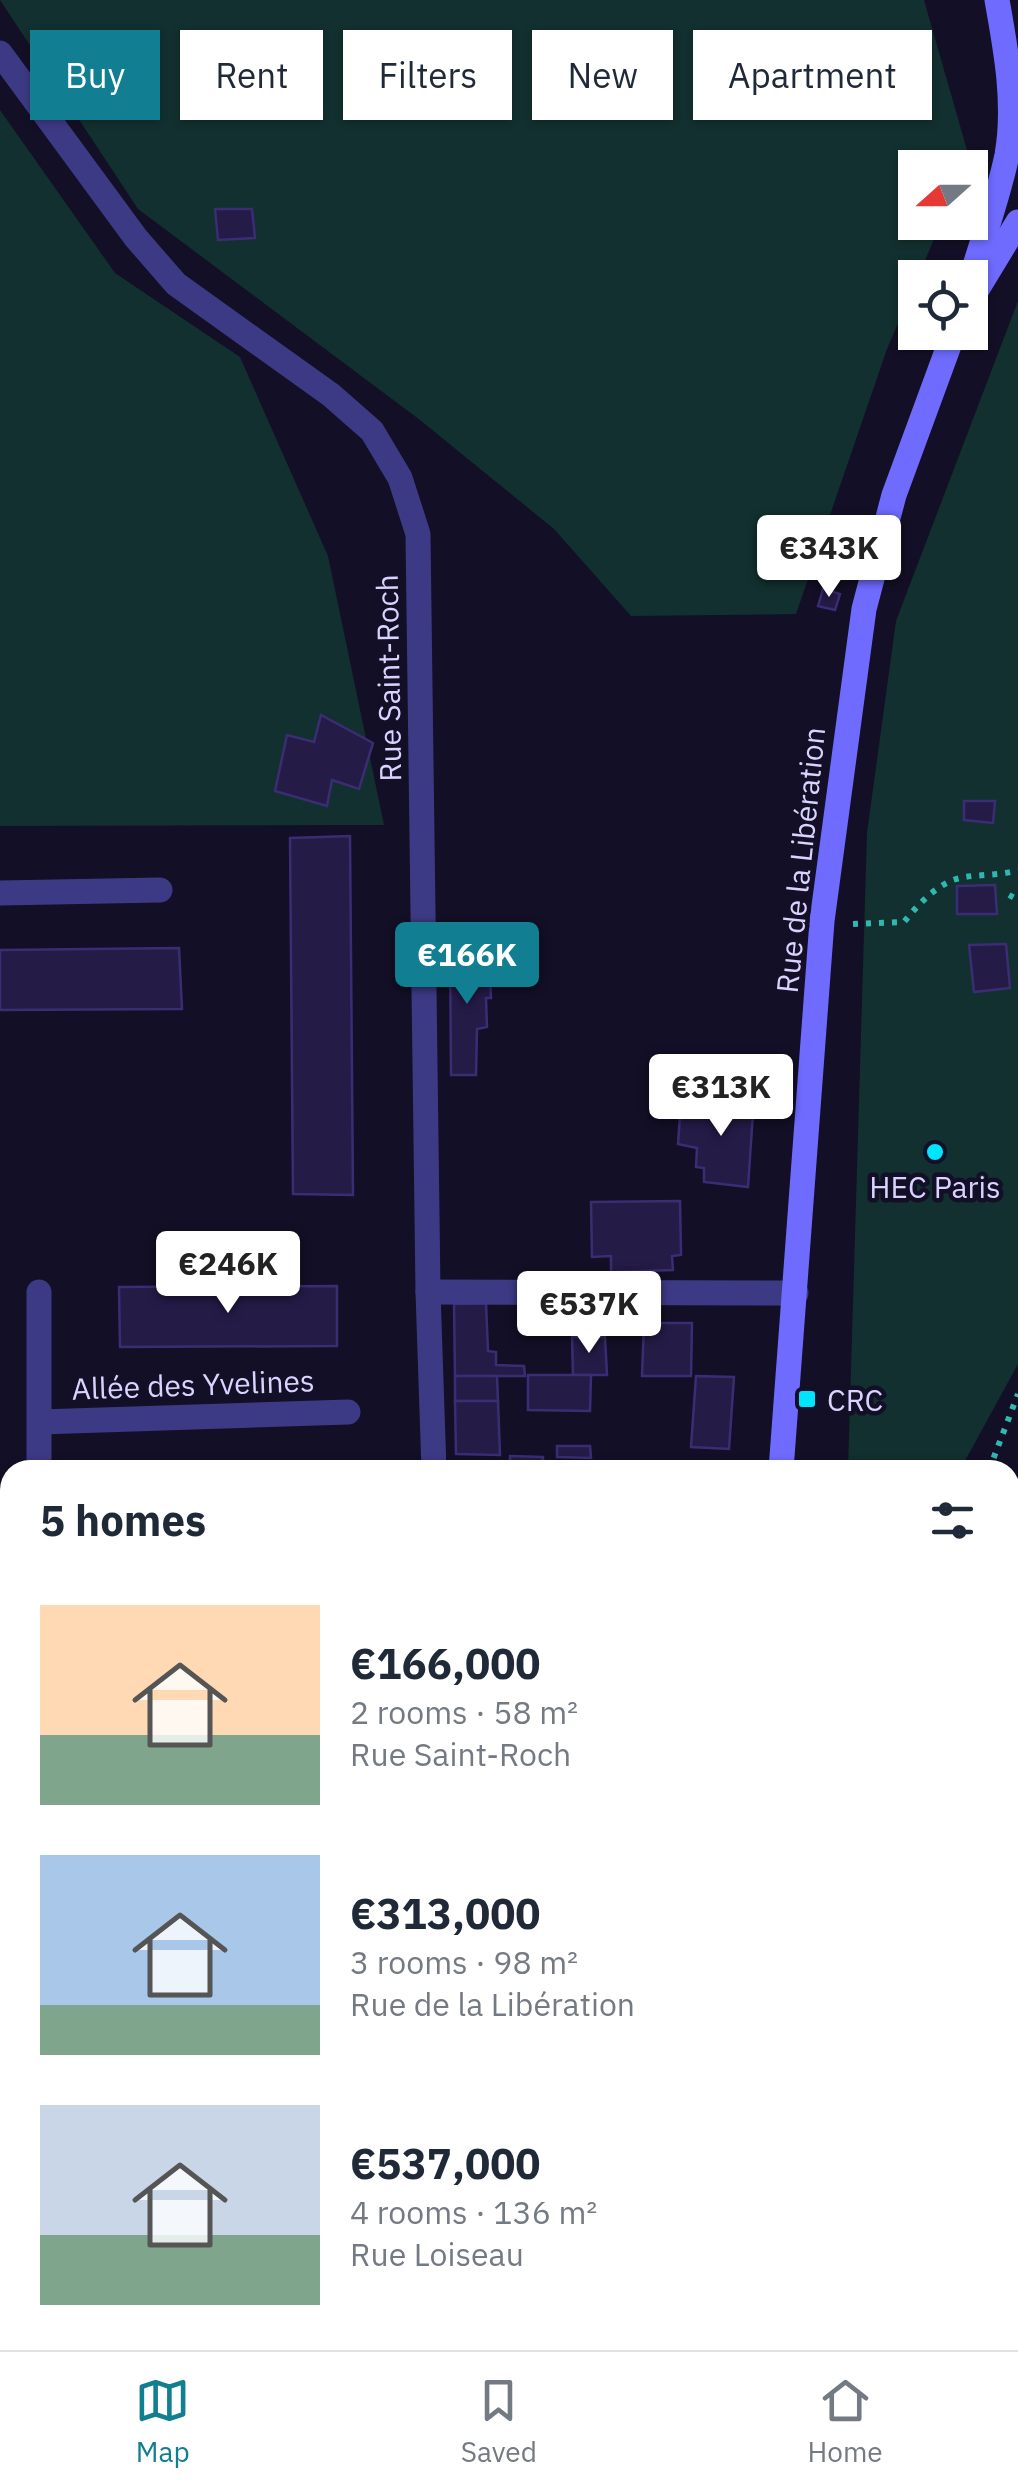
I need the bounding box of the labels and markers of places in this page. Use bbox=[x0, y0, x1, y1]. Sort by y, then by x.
pin: €343K bbox=[759, 515, 899, 600]
pin: €166K bbox=[397, 922, 537, 1007]
pin: €313K bbox=[651, 1054, 791, 1139]
marker: HEC Paris bbox=[924, 1141, 946, 1163]
place label: HEC Paris bbox=[869, 1167, 1001, 1206]
pin: €246K bbox=[158, 1231, 298, 1316]
pin: €537K bbox=[519, 1271, 659, 1356]
place label: CRC bbox=[827, 1380, 883, 1419]
marker: CRC bbox=[796, 1388, 818, 1410]

